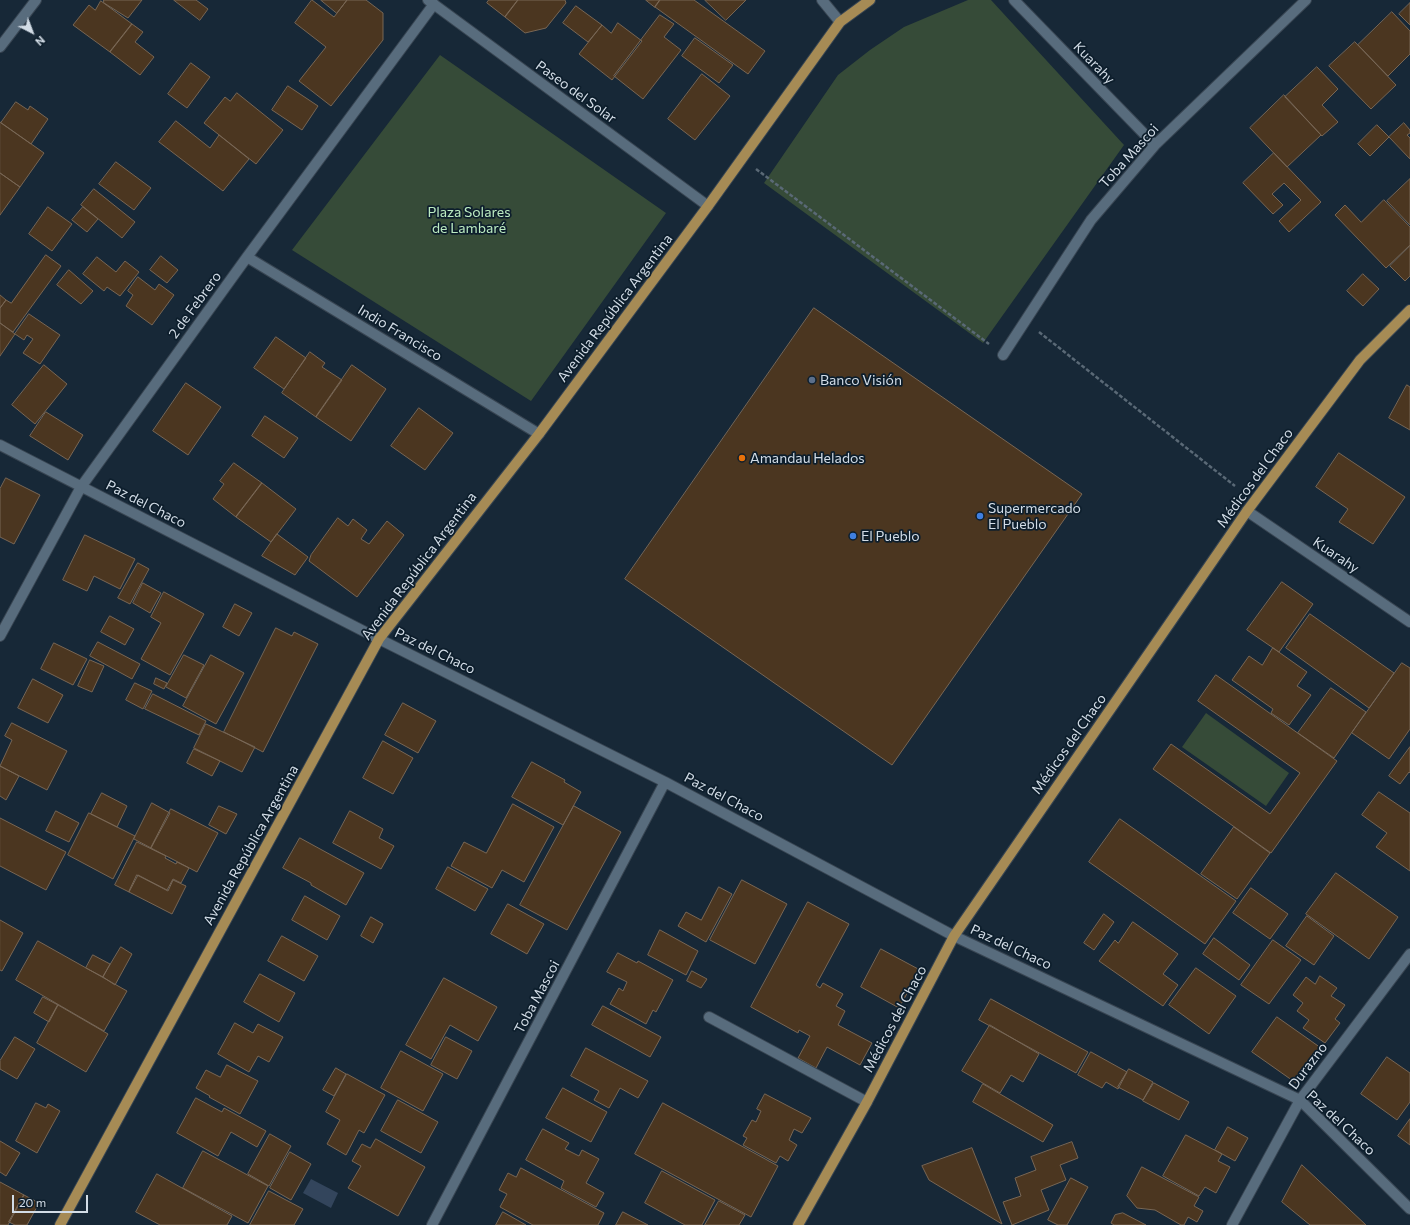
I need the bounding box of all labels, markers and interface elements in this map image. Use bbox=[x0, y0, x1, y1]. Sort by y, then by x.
north arrow bbox=[12, 12, 52, 52]
text: N bbox=[33, 34, 48, 49]
street label: Kuarahy bbox=[1070, 38, 1118, 88]
street label: Paseo del Solar bbox=[532, 57, 620, 127]
street label: Toba Mascoi bbox=[1096, 121, 1162, 191]
park label: Plaza Solares de Lambaré bbox=[427, 204, 511, 236]
street label: Avenida República Argentina bbox=[554, 231, 676, 385]
street label: 2 de Febrero bbox=[165, 268, 225, 342]
street label: Indio Francisco bbox=[355, 301, 445, 365]
place label: Banco Visión bbox=[820, 372, 902, 388]
marker: Banco Visión bbox=[807, 375, 817, 385]
street label: Médicos del Chaco bbox=[1213, 425, 1297, 531]
place label: Amandau Helados bbox=[750, 450, 865, 466]
marker: Amandau Helados bbox=[737, 453, 747, 463]
street label: Paz del Chaco bbox=[103, 477, 189, 531]
street label: Avenida República Argentina bbox=[358, 489, 480, 643]
place label: Supermercado El Pueblo bbox=[988, 500, 1081, 532]
marker: Supermercado El Pueblo bbox=[975, 511, 985, 521]
place label: El Pueblo bbox=[861, 528, 920, 544]
marker: El Pueblo bbox=[848, 531, 858, 541]
street label: Kuarahy bbox=[1310, 533, 1362, 577]
street label: Paz del Chaco bbox=[392, 624, 478, 678]
street label: Médicos del Chaco bbox=[1028, 691, 1110, 797]
street label: Avenida República Argentina bbox=[200, 762, 302, 928]
street label: Paz del Chaco bbox=[681, 769, 767, 825]
street label: Paz del Chaco bbox=[968, 921, 1054, 973]
street label: Toba Mascoi bbox=[511, 958, 563, 1036]
street label: Médicos del Chaco bbox=[860, 963, 930, 1075]
street label: Durazno bbox=[1285, 1039, 1331, 1093]
street label: Paz del Chaco bbox=[1303, 1087, 1379, 1159]
scale bar bbox=[14, 1187, 90, 1213]
text: 20 m bbox=[19, 1195, 46, 1209]

